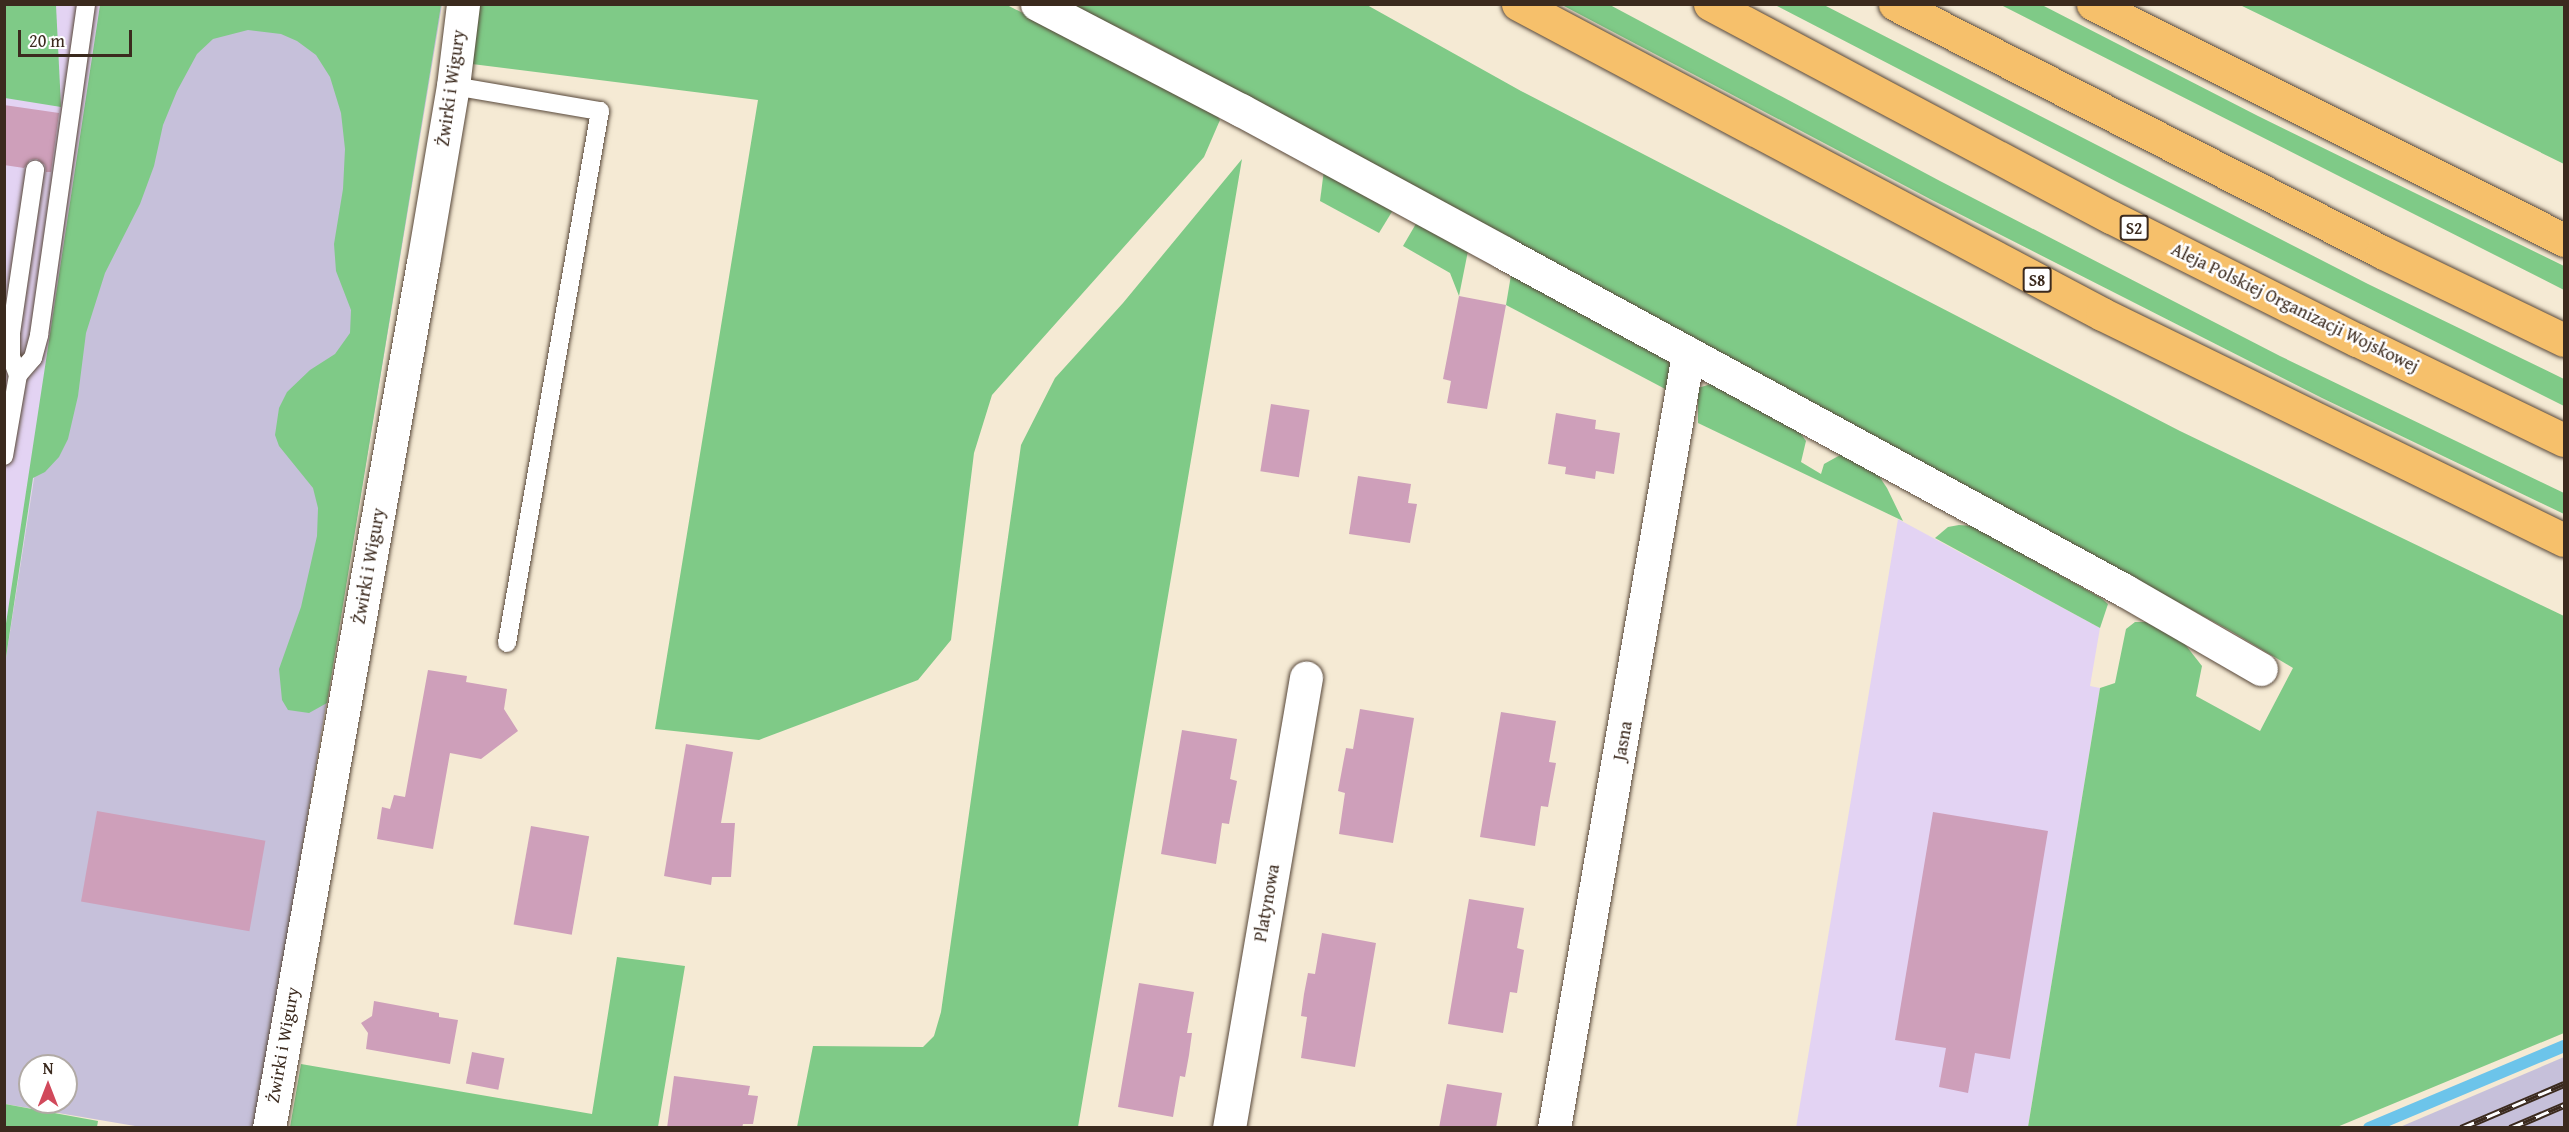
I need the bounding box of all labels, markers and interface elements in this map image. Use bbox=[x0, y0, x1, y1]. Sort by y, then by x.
scale bar bbox=[21, 18, 135, 56]
text: 20 m bbox=[29, 27, 65, 54]
street label: Żwirki i Wigury bbox=[432, 28, 470, 148]
road number: S2 bbox=[2119, 215, 2149, 241]
street label: Aleja Polskiej Organizacji Wojskowej bbox=[2168, 239, 2422, 377]
road number: S8 bbox=[2022, 267, 2052, 293]
street label: Żwirki i Wigury bbox=[348, 506, 390, 626]
street label: Jasna bbox=[1609, 719, 1637, 763]
street label: Platynowa bbox=[1250, 862, 1284, 944]
street label: Żwirki i Wigury bbox=[262, 985, 304, 1105]
north arrow bbox=[18, 1054, 78, 1114]
text: N bbox=[43, 1056, 53, 1080]

